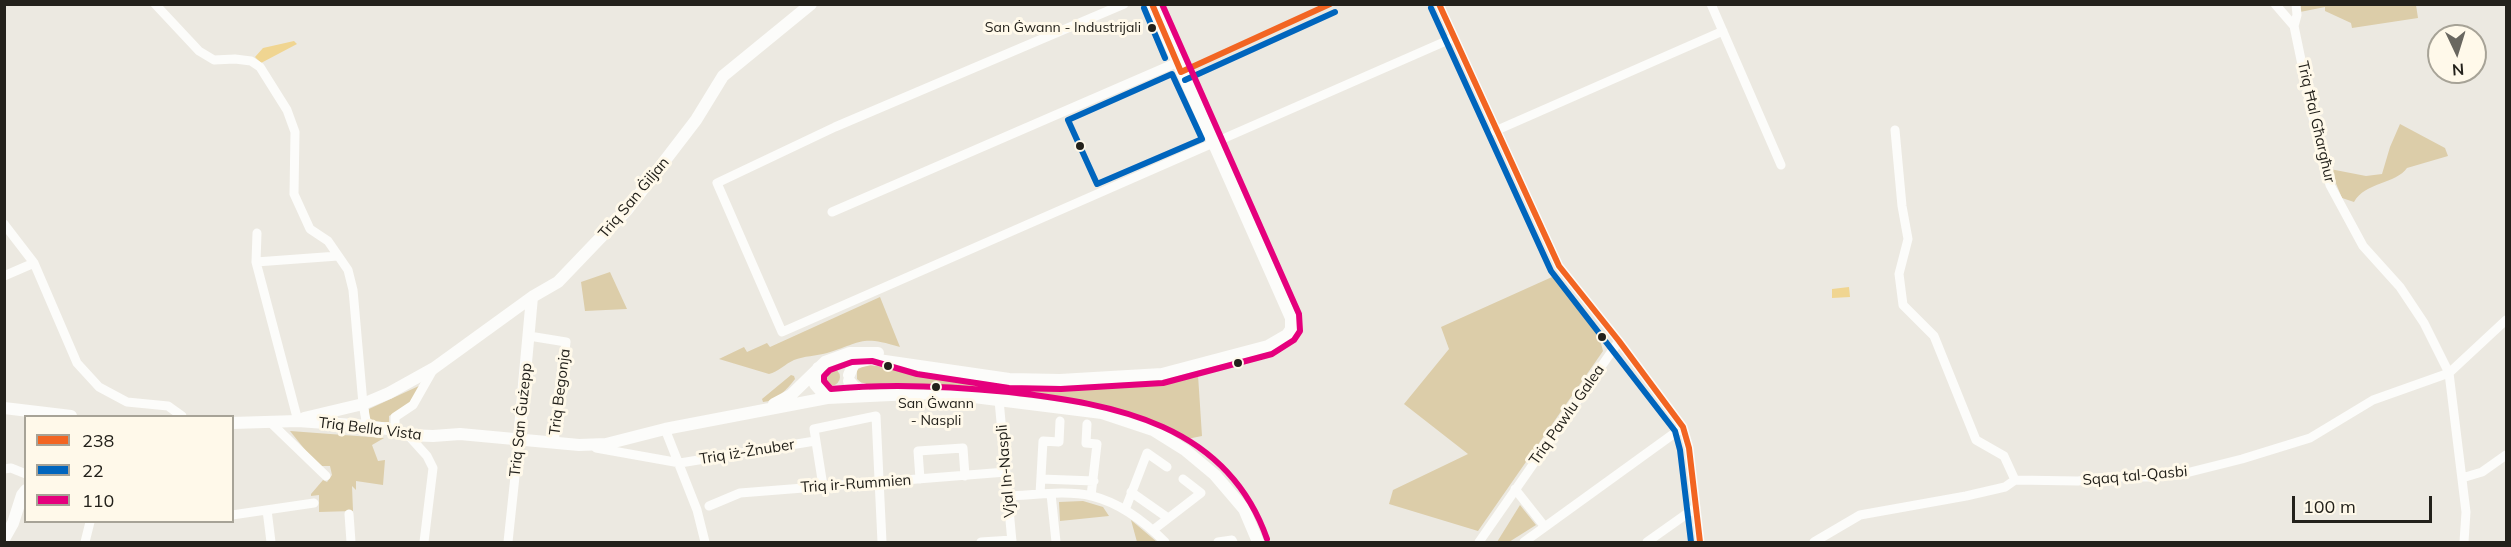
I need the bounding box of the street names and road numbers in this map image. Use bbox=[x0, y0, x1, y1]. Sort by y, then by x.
street label: Triq Ħal Għargħur bbox=[2293, 59, 2339, 185]
street label: Triq San Ġiljan bbox=[595, 154, 673, 242]
street label: Triq Begonja bbox=[546, 348, 574, 436]
street label: Triq Pawlu Galea bbox=[1526, 361, 1608, 469]
street label: Triq San Ġużepp bbox=[506, 362, 536, 478]
street label: Triq Bella Vista bbox=[317, 414, 423, 444]
street label: Vjal In-Naspli bbox=[993, 424, 1019, 518]
street label: Triq iż-Żnuber bbox=[698, 436, 796, 468]
street label: Sqaq tal-Qasbi bbox=[2082, 462, 2188, 490]
street label: Triq ir-Rummien bbox=[800, 471, 912, 497]

